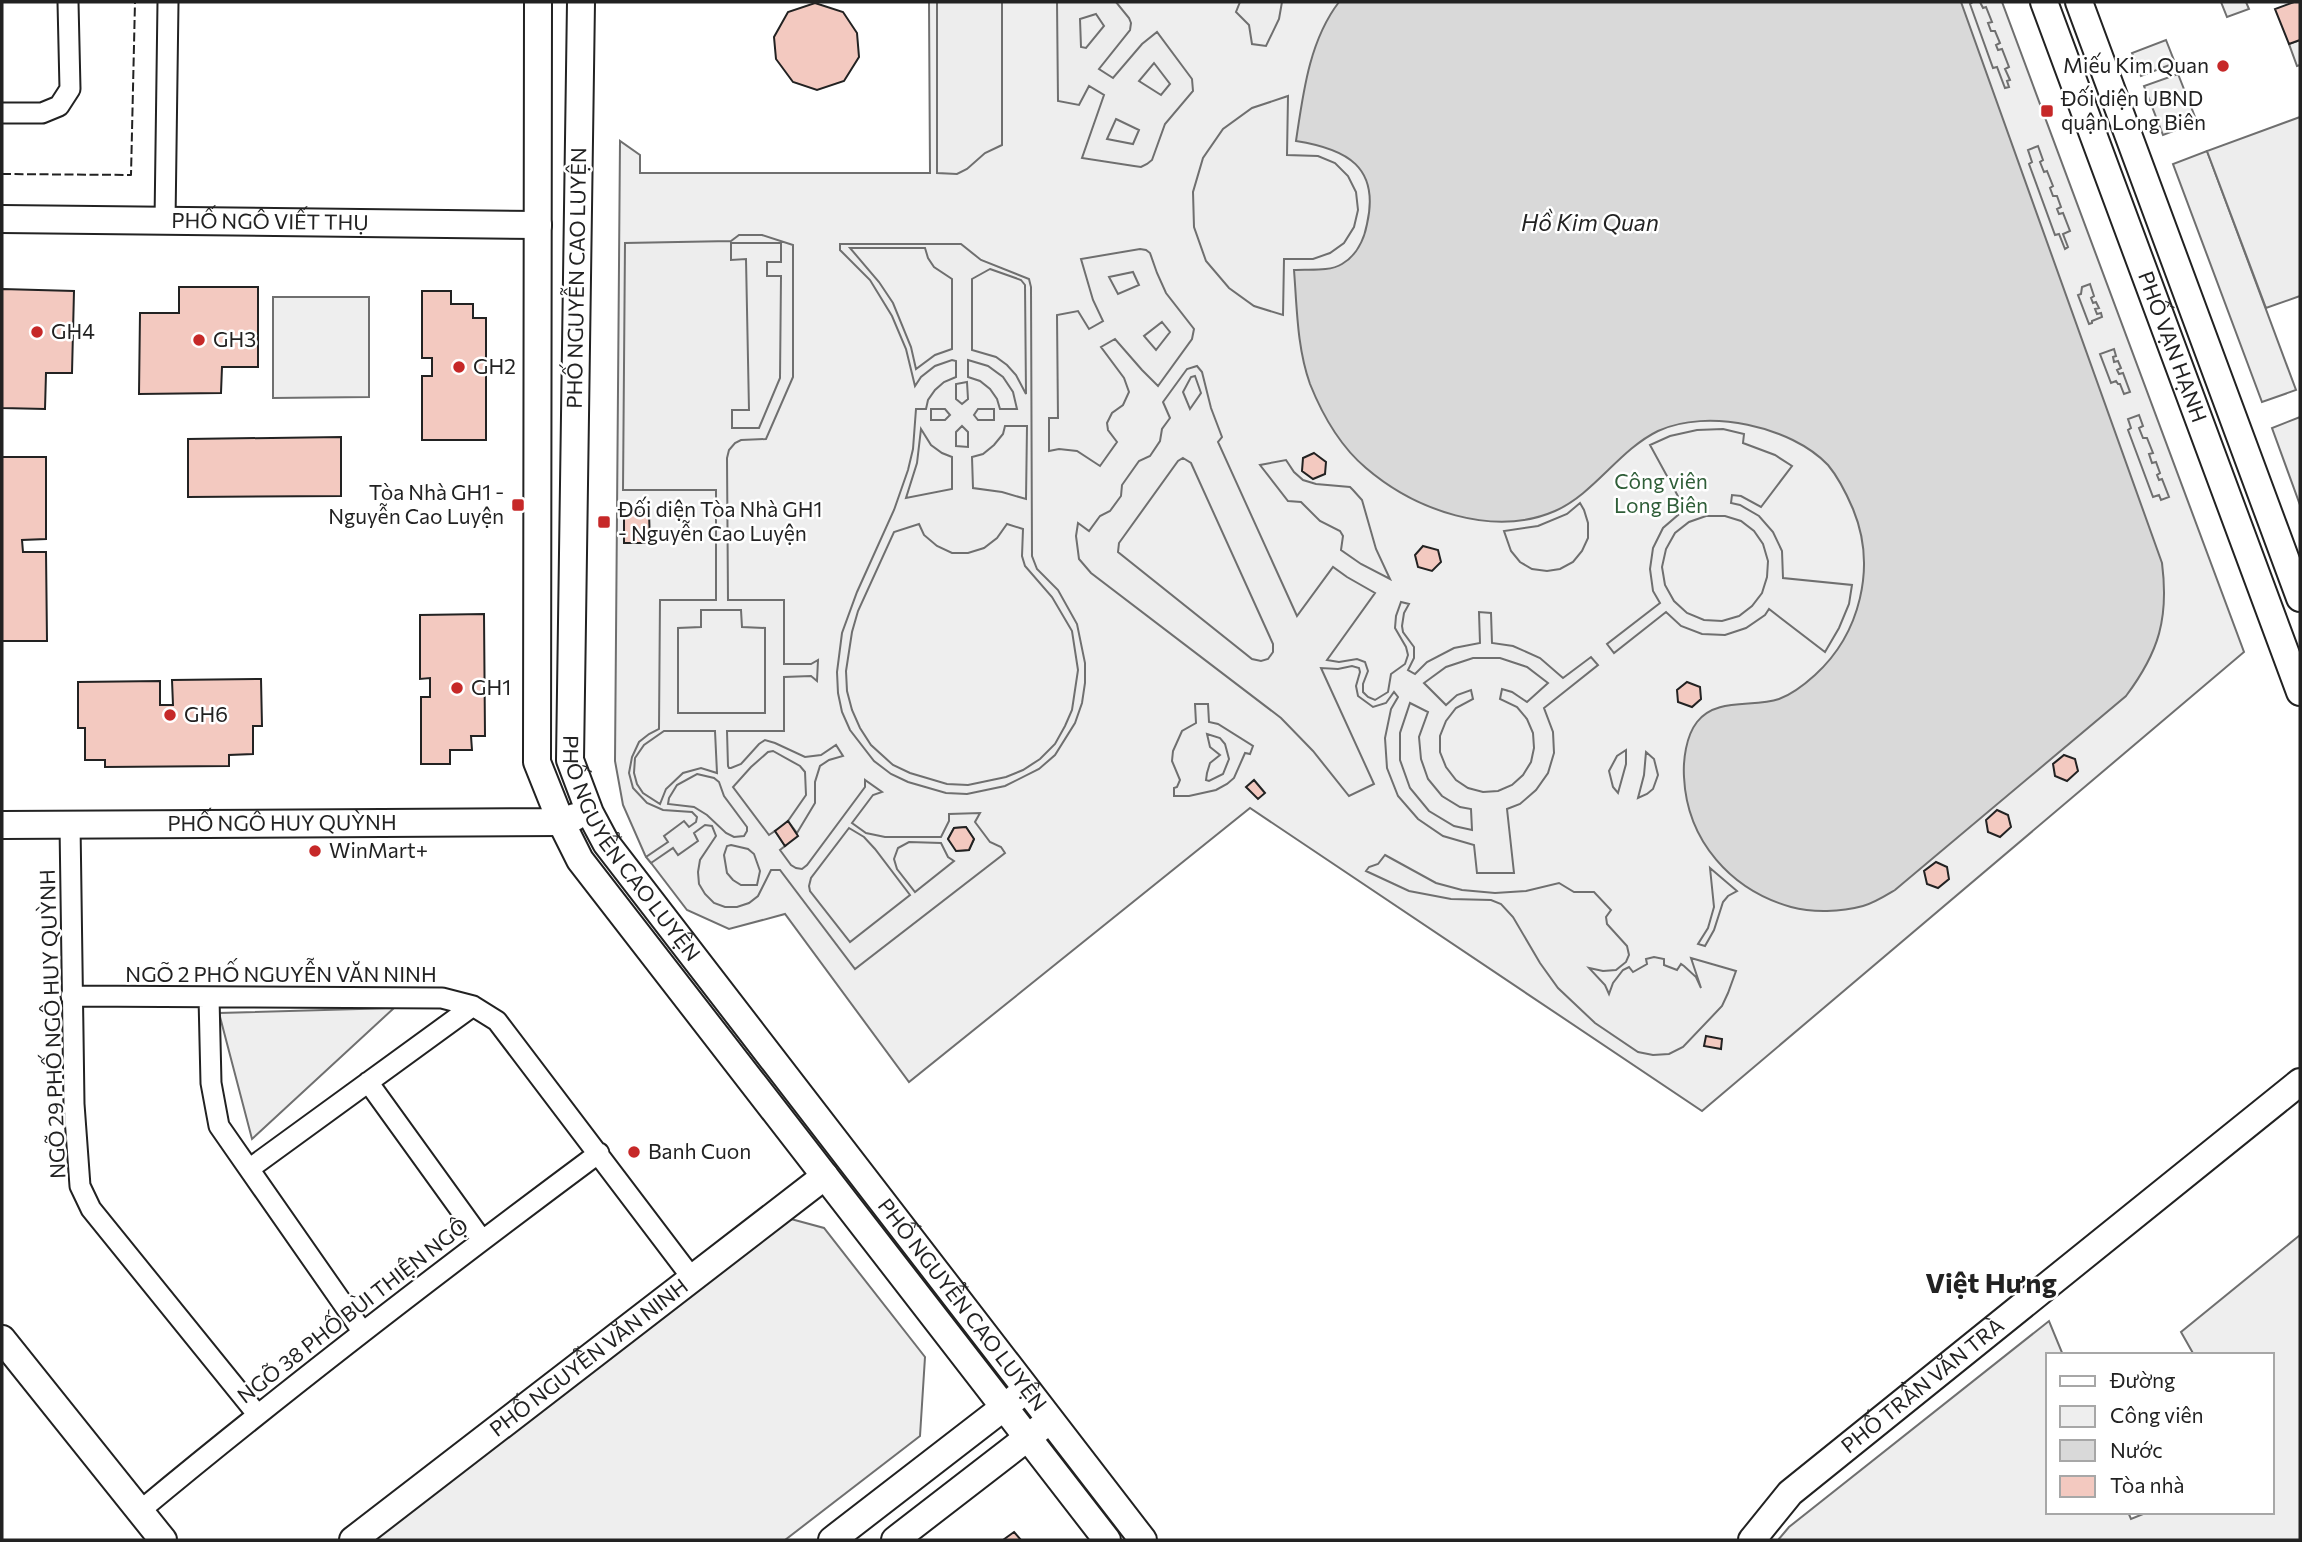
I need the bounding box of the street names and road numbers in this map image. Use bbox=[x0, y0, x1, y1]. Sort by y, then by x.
street label: PHỐ NGUYỄN CAO LUYỆN bbox=[557, 147, 590, 409]
street label: PHỐ NGÔ VIẾT THỤ bbox=[171, 204, 369, 234]
street label: PHỐ VẠN HẠNH bbox=[2134, 267, 2213, 425]
street label: PHỐ NGUYỄN CAO LUYỆN bbox=[559, 735, 706, 965]
street label: PHỐ NGÔ HUY QUỲNH bbox=[167, 807, 397, 835]
street label: NGÕ 29 PHỐ NGÔ HUY QUỲNH bbox=[31, 869, 69, 1179]
street label: NGÕ 2 PHỐ NGUYỄN VĂN NINH bbox=[125, 957, 437, 986]
street label: PHỐ NGUYỄN CAO LUYỆN bbox=[873, 1193, 1053, 1415]
street label: NGÕ 38 PHỐ BÙI THIỆN NGỘ bbox=[230, 1210, 472, 1408]
street label: PHỐ NGUYỄN VĂN NINH bbox=[484, 1273, 692, 1441]
street label: PHỐ TRẦN VĂN TRÀ bbox=[1836, 1312, 2008, 1458]

